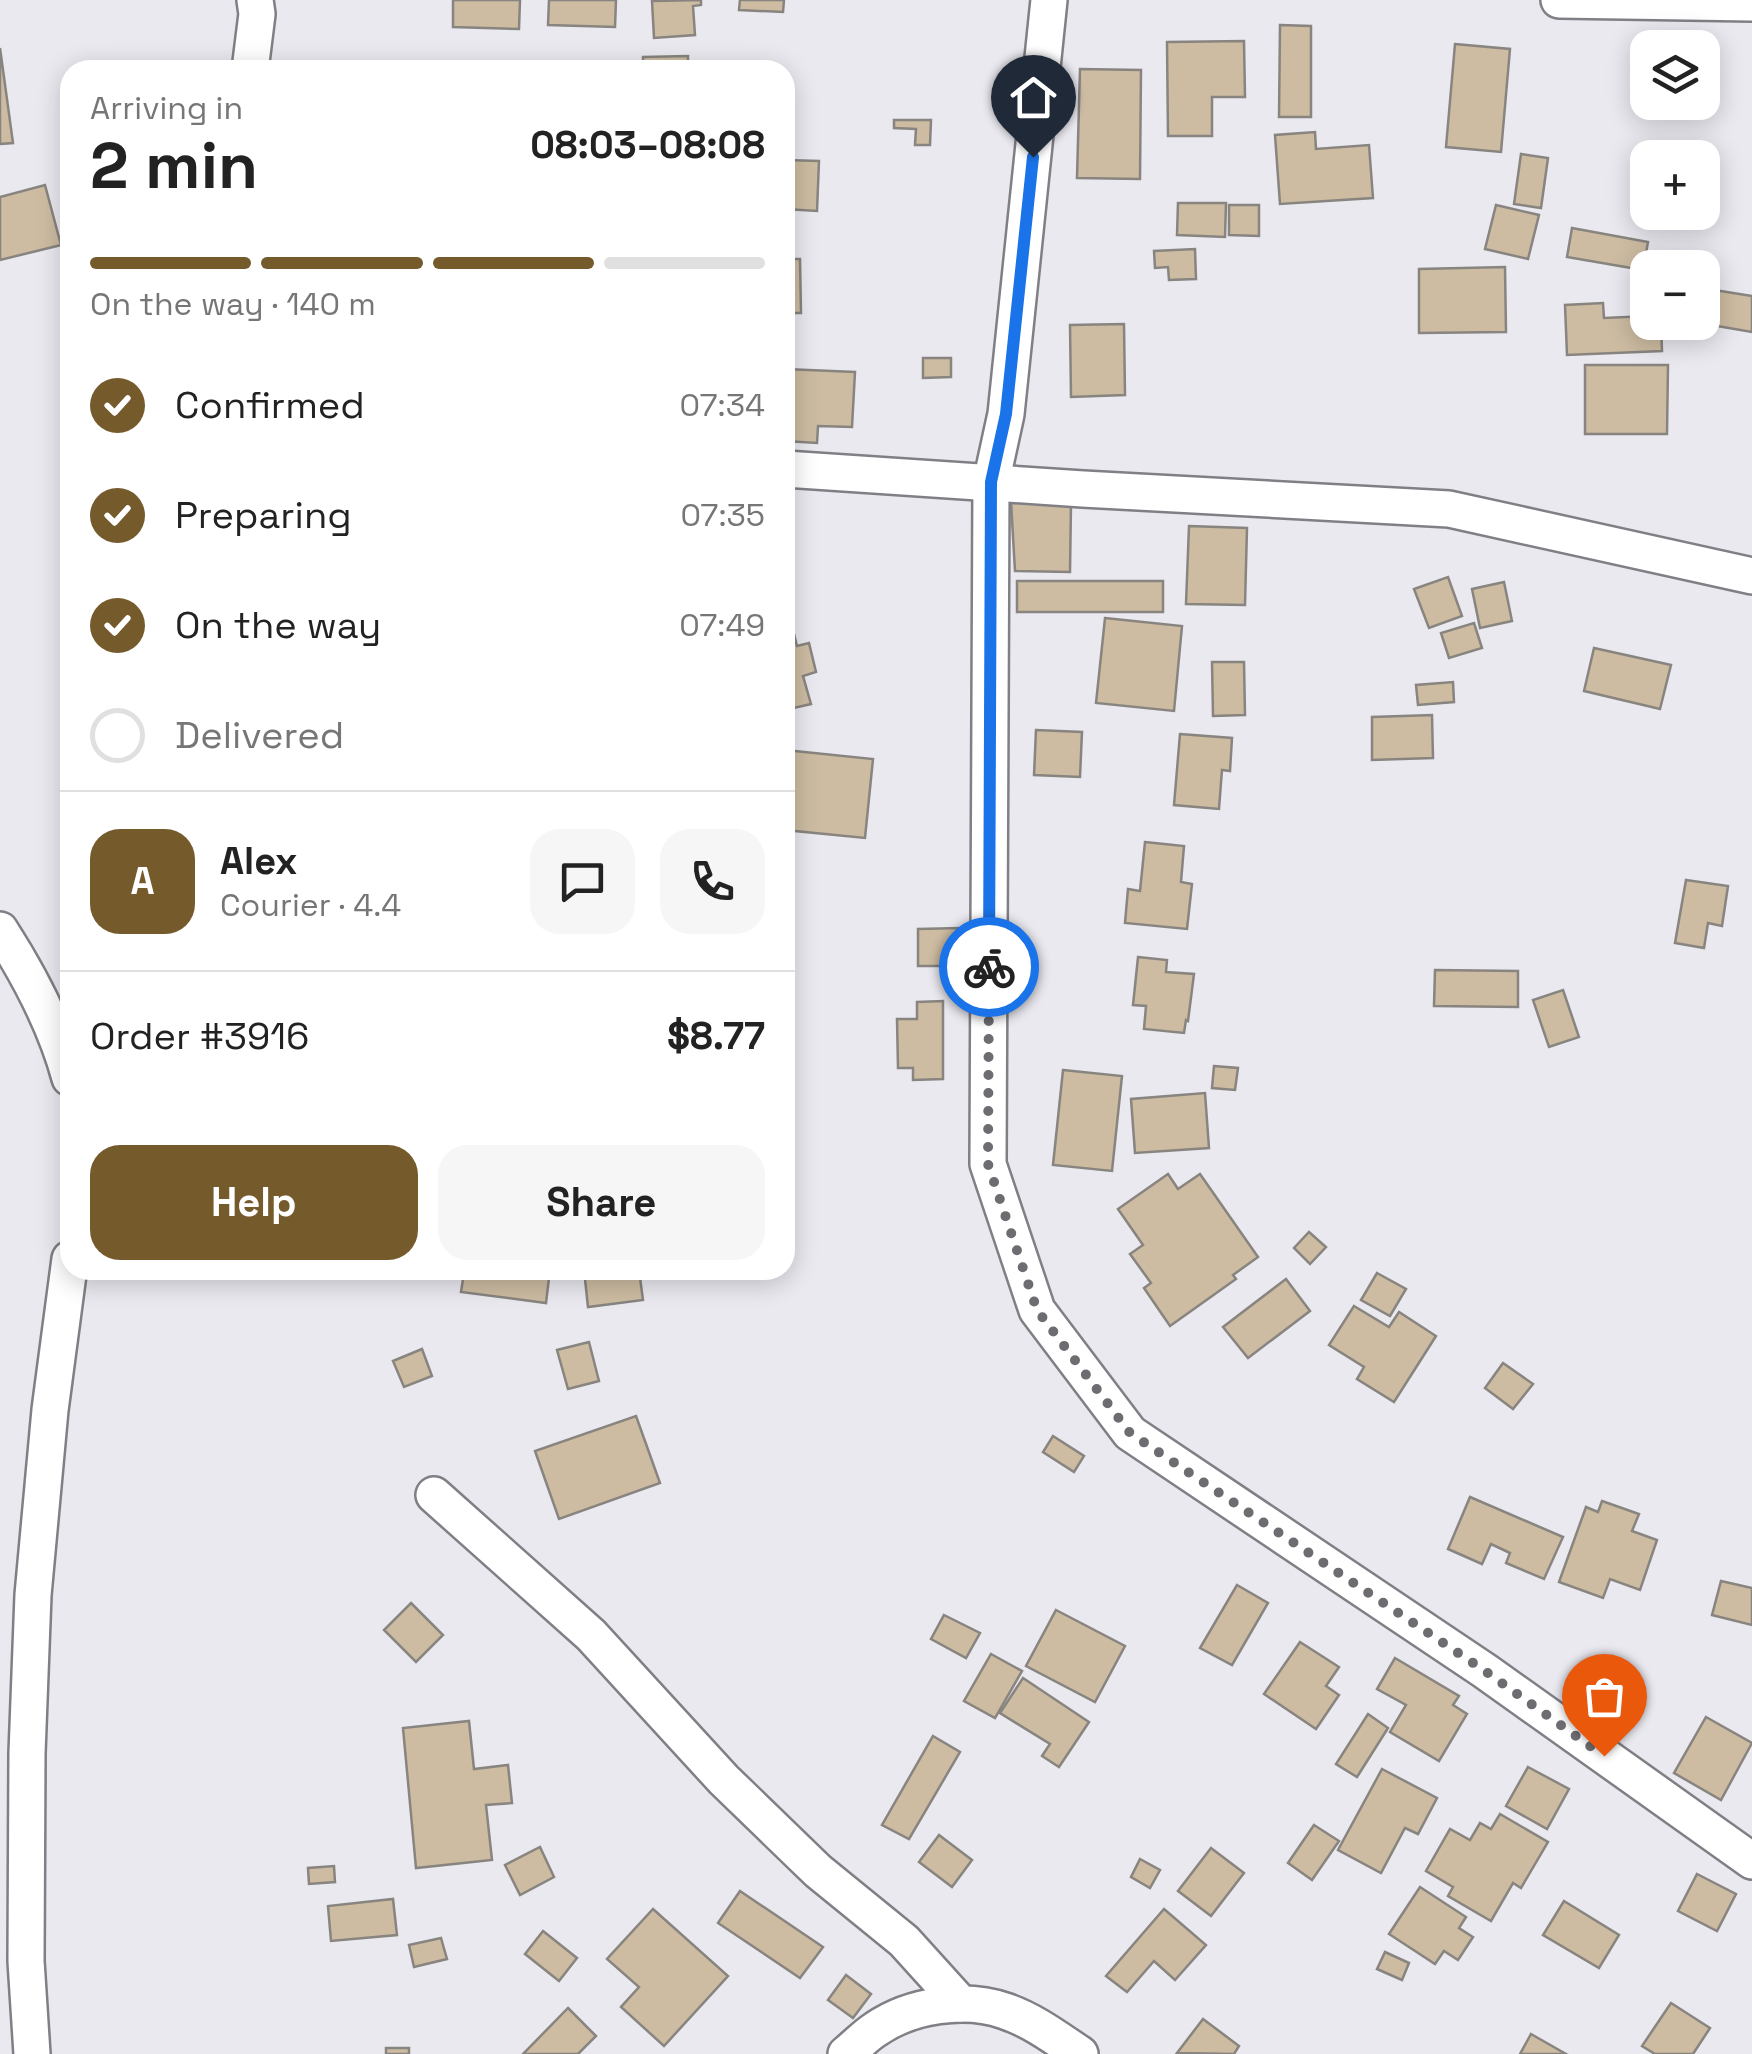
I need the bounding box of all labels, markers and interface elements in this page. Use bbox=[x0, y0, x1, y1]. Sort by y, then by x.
map controls bbox=[1630, 30, 1720, 340]
button: layers bbox=[1630, 30, 1720, 120]
pin bbox=[991, 55, 1076, 158]
icon: home bbox=[1006, 70, 1061, 125]
text: Arriving in bbox=[90, 88, 243, 128]
text: 08:03–08:08 bbox=[530, 121, 765, 169]
text: 2 min bbox=[90, 124, 258, 207]
button: + bbox=[1630, 140, 1720, 230]
button: − bbox=[1630, 250, 1720, 340]
text: On the way · 140 m bbox=[90, 284, 376, 324]
icon: check bbox=[90, 378, 145, 433]
text: Confirmed bbox=[175, 381, 365, 429]
text: 07:34 bbox=[680, 385, 765, 425]
icon: check bbox=[90, 488, 145, 543]
text: Preparing bbox=[175, 491, 352, 539]
text: 07:35 bbox=[680, 495, 765, 535]
icon: check bbox=[90, 598, 145, 653]
text: On the way bbox=[175, 601, 381, 649]
text: 07:49 bbox=[679, 605, 765, 645]
text: Delivered bbox=[175, 711, 344, 759]
button: chat bbox=[530, 829, 635, 934]
button: phone bbox=[660, 829, 765, 934]
text: Alex bbox=[220, 837, 297, 885]
text: A bbox=[130, 857, 155, 905]
text: Courier · 4.4 bbox=[220, 885, 401, 925]
courier bbox=[939, 917, 1039, 1017]
icon: bike bbox=[962, 940, 1017, 995]
text: Order #3916 bbox=[90, 1012, 309, 1060]
text: $8.77 bbox=[667, 1012, 765, 1060]
button: Help bbox=[90, 1145, 418, 1260]
button: Share bbox=[438, 1145, 765, 1260]
pin bbox=[1562, 1654, 1647, 1757]
icon: bag bbox=[1577, 1669, 1632, 1724]

